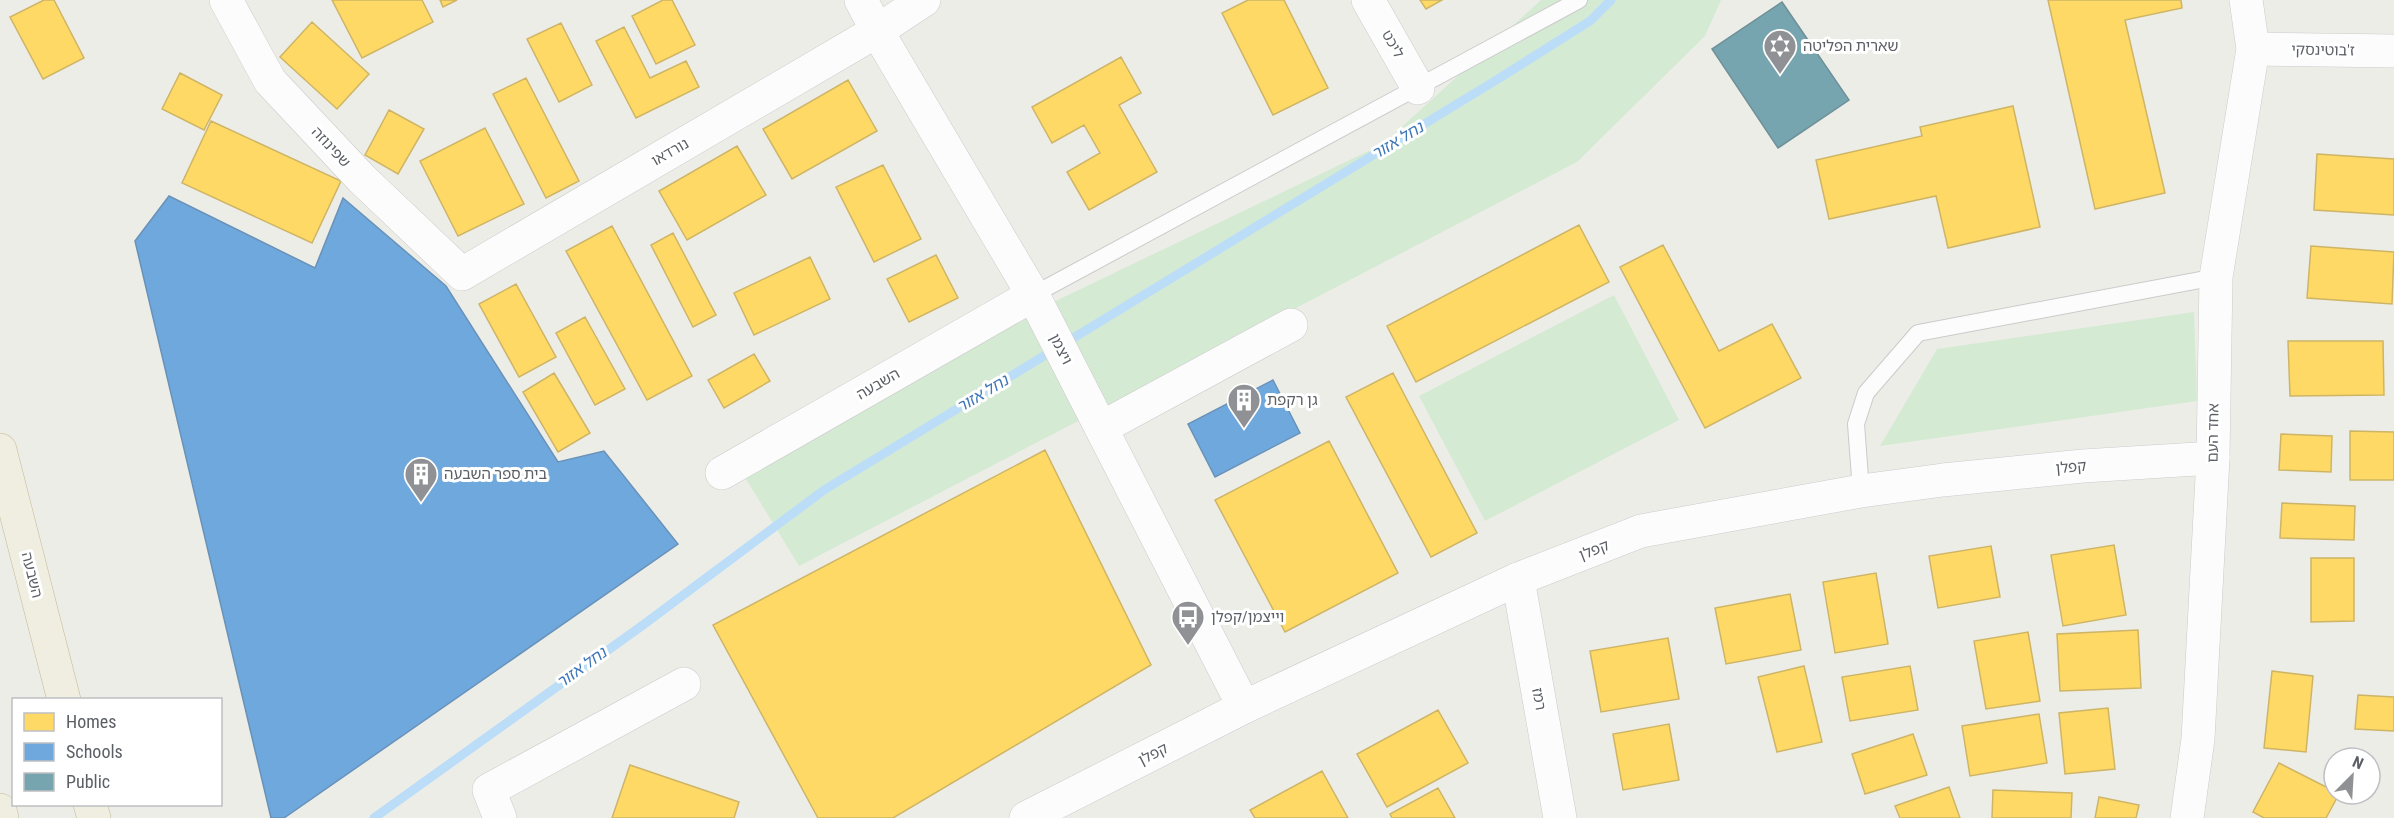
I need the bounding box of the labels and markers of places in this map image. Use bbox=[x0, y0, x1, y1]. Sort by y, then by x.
synagogue icon: שארית הפליטה bbox=[1762, 28, 1798, 75]
place label: שארית הפליטה bbox=[1803, 37, 1898, 55]
building icon: גן רקפת bbox=[1226, 382, 1262, 429]
place label: גן רקפת bbox=[1267, 391, 1318, 409]
building icon: בית ספר השבעה bbox=[403, 456, 439, 503]
place label: בית ספר השבעה bbox=[444, 465, 547, 483]
bus stop icon: וייצמן/קפלן bbox=[1170, 599, 1206, 646]
place label: וייצמן/קפלן bbox=[1211, 608, 1284, 626]

